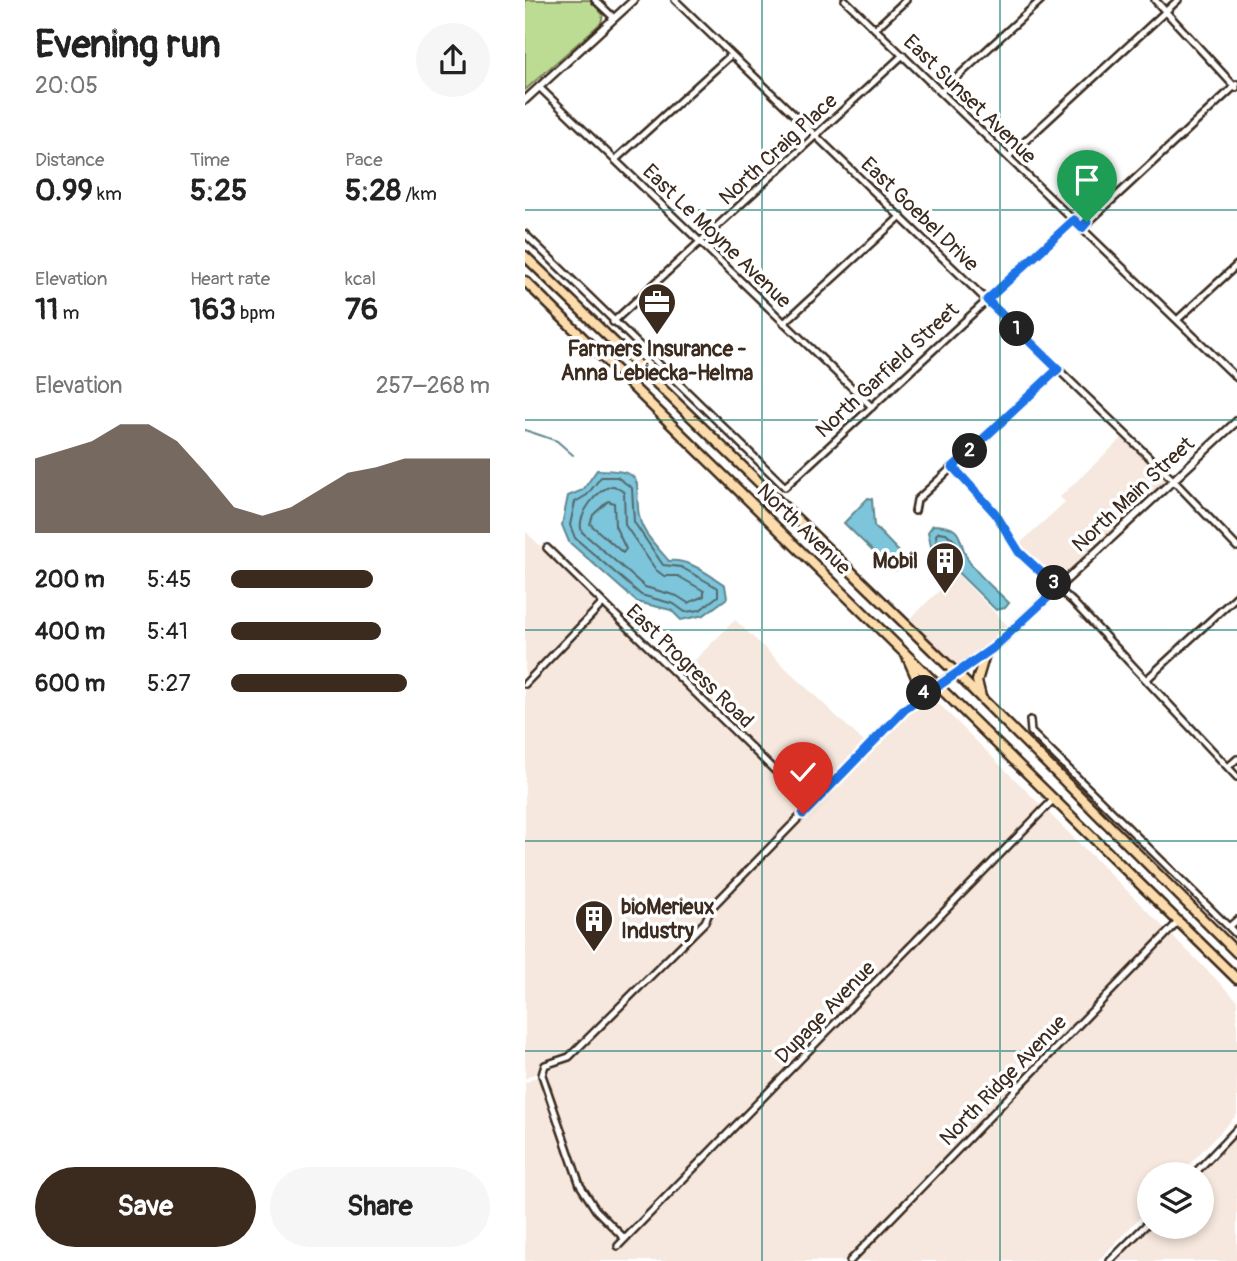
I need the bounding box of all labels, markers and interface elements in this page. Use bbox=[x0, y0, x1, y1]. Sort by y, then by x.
text: Evening run bbox=[35, 21, 221, 69]
button: share bbox=[416, 23, 490, 97]
street label: East Sunset Avenue bbox=[897, 29, 1042, 170]
text: 20:05 bbox=[35, 71, 98, 100]
street label: North Craig Place bbox=[713, 87, 844, 211]
text: Distance bbox=[35, 148, 104, 172]
text: Time bbox=[190, 148, 230, 172]
text: Pace bbox=[345, 148, 383, 172]
pin bbox=[1057, 150, 1117, 222]
street label: East Goebel Drive bbox=[855, 151, 985, 278]
street label: East Le Moyne Avenue bbox=[637, 158, 797, 315]
icon: arrive bbox=[1068, 161, 1106, 199]
text: 0.99 bbox=[35, 172, 93, 209]
text: 5:25 bbox=[190, 172, 247, 209]
text: 5:28 bbox=[345, 172, 401, 209]
text: km bbox=[93, 182, 122, 206]
text: /km bbox=[401, 182, 437, 206]
text: Elevation bbox=[35, 267, 107, 291]
text: Heart rate bbox=[190, 267, 270, 291]
text: kcal bbox=[345, 267, 376, 291]
office icon: Farmers Insurance - Anna Lebiecka-Helma bbox=[636, 281, 678, 336]
text: 11 bbox=[35, 291, 58, 328]
text: 163 bbox=[190, 291, 236, 328]
text: 76 bbox=[345, 291, 378, 328]
street label: North Garfield Street bbox=[810, 297, 965, 444]
text: m bbox=[58, 301, 79, 325]
text: bpm bbox=[236, 301, 275, 325]
pin: 1 bbox=[1000, 312, 1035, 346]
text: 1 bbox=[1013, 316, 1020, 340]
place label: Farmers Insurance - Anna Lebiecka-Helma bbox=[561, 336, 754, 387]
text: Elevation bbox=[35, 371, 123, 400]
text: 257–268 m bbox=[376, 371, 490, 400]
street label: North Main Street bbox=[1066, 430, 1201, 558]
pin: 2 bbox=[953, 434, 987, 468]
text: 2 bbox=[964, 438, 975, 462]
street label: North Avenue bbox=[751, 478, 857, 581]
building icon: Mobil bbox=[924, 540, 966, 595]
place label: Mobil bbox=[873, 548, 918, 575]
text: 200 m bbox=[35, 565, 105, 594]
text: 5:45 bbox=[147, 565, 191, 594]
pin: 3 bbox=[1037, 566, 1071, 600]
text: 3 bbox=[1048, 570, 1059, 594]
street label: East Progress Road bbox=[620, 598, 759, 734]
text: 400 m bbox=[35, 617, 105, 646]
text: 5:41 bbox=[147, 617, 188, 646]
text: 600 m bbox=[35, 669, 105, 698]
text: 5:27 bbox=[147, 669, 191, 698]
pin: 4 bbox=[907, 676, 941, 710]
text: 4 bbox=[918, 680, 929, 704]
pin bbox=[773, 742, 833, 814]
icon: check bbox=[784, 753, 822, 791]
place label: bioMerieux Industry bbox=[621, 894, 714, 945]
building icon: bioMerieux Industry bbox=[573, 898, 615, 953]
street label: Dupage Avenue bbox=[769, 955, 882, 1070]
street label: North Ridge Avenue bbox=[934, 1009, 1073, 1152]
map controls bbox=[1137, 1162, 1214, 1239]
button: layers bbox=[1137, 1162, 1214, 1239]
button: Save bbox=[35, 1167, 256, 1247]
button: Share bbox=[270, 1167, 490, 1247]

